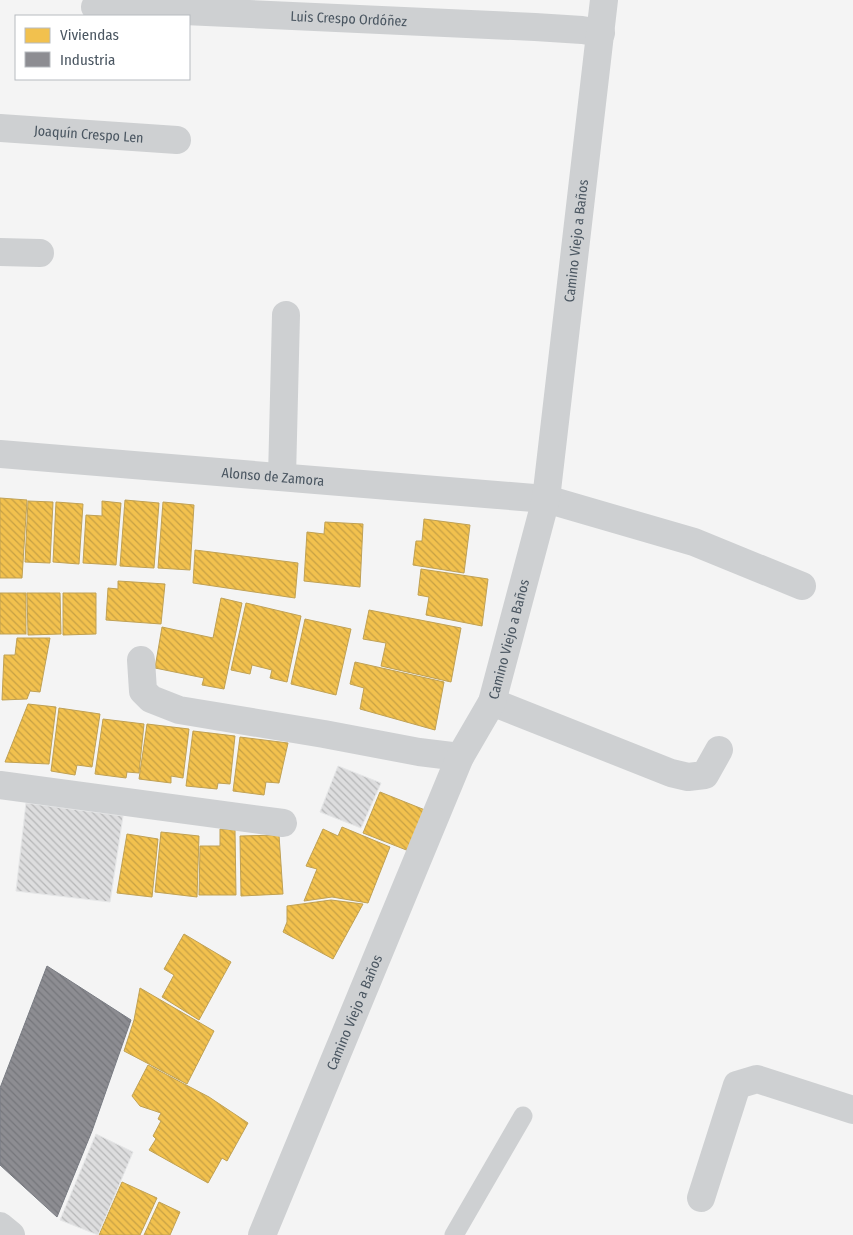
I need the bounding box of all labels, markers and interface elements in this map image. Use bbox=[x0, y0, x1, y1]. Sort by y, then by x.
street label: Luis Crespo Ordóñez bbox=[290, 7, 408, 30]
legend bbox=[15, 15, 190, 80]
text: Viviendas bbox=[60, 26, 119, 44]
text: Industria bbox=[60, 51, 115, 69]
street label: Joaquín Crespo Len bbox=[34, 122, 144, 146]
street label: Camino Viejo a Baños bbox=[560, 178, 592, 303]
street label: Alonso de Zamora bbox=[221, 464, 325, 489]
street label: Camino Viejo a Baños bbox=[485, 577, 533, 701]
street label: Camino Viejo a Baños bbox=[323, 952, 386, 1073]

